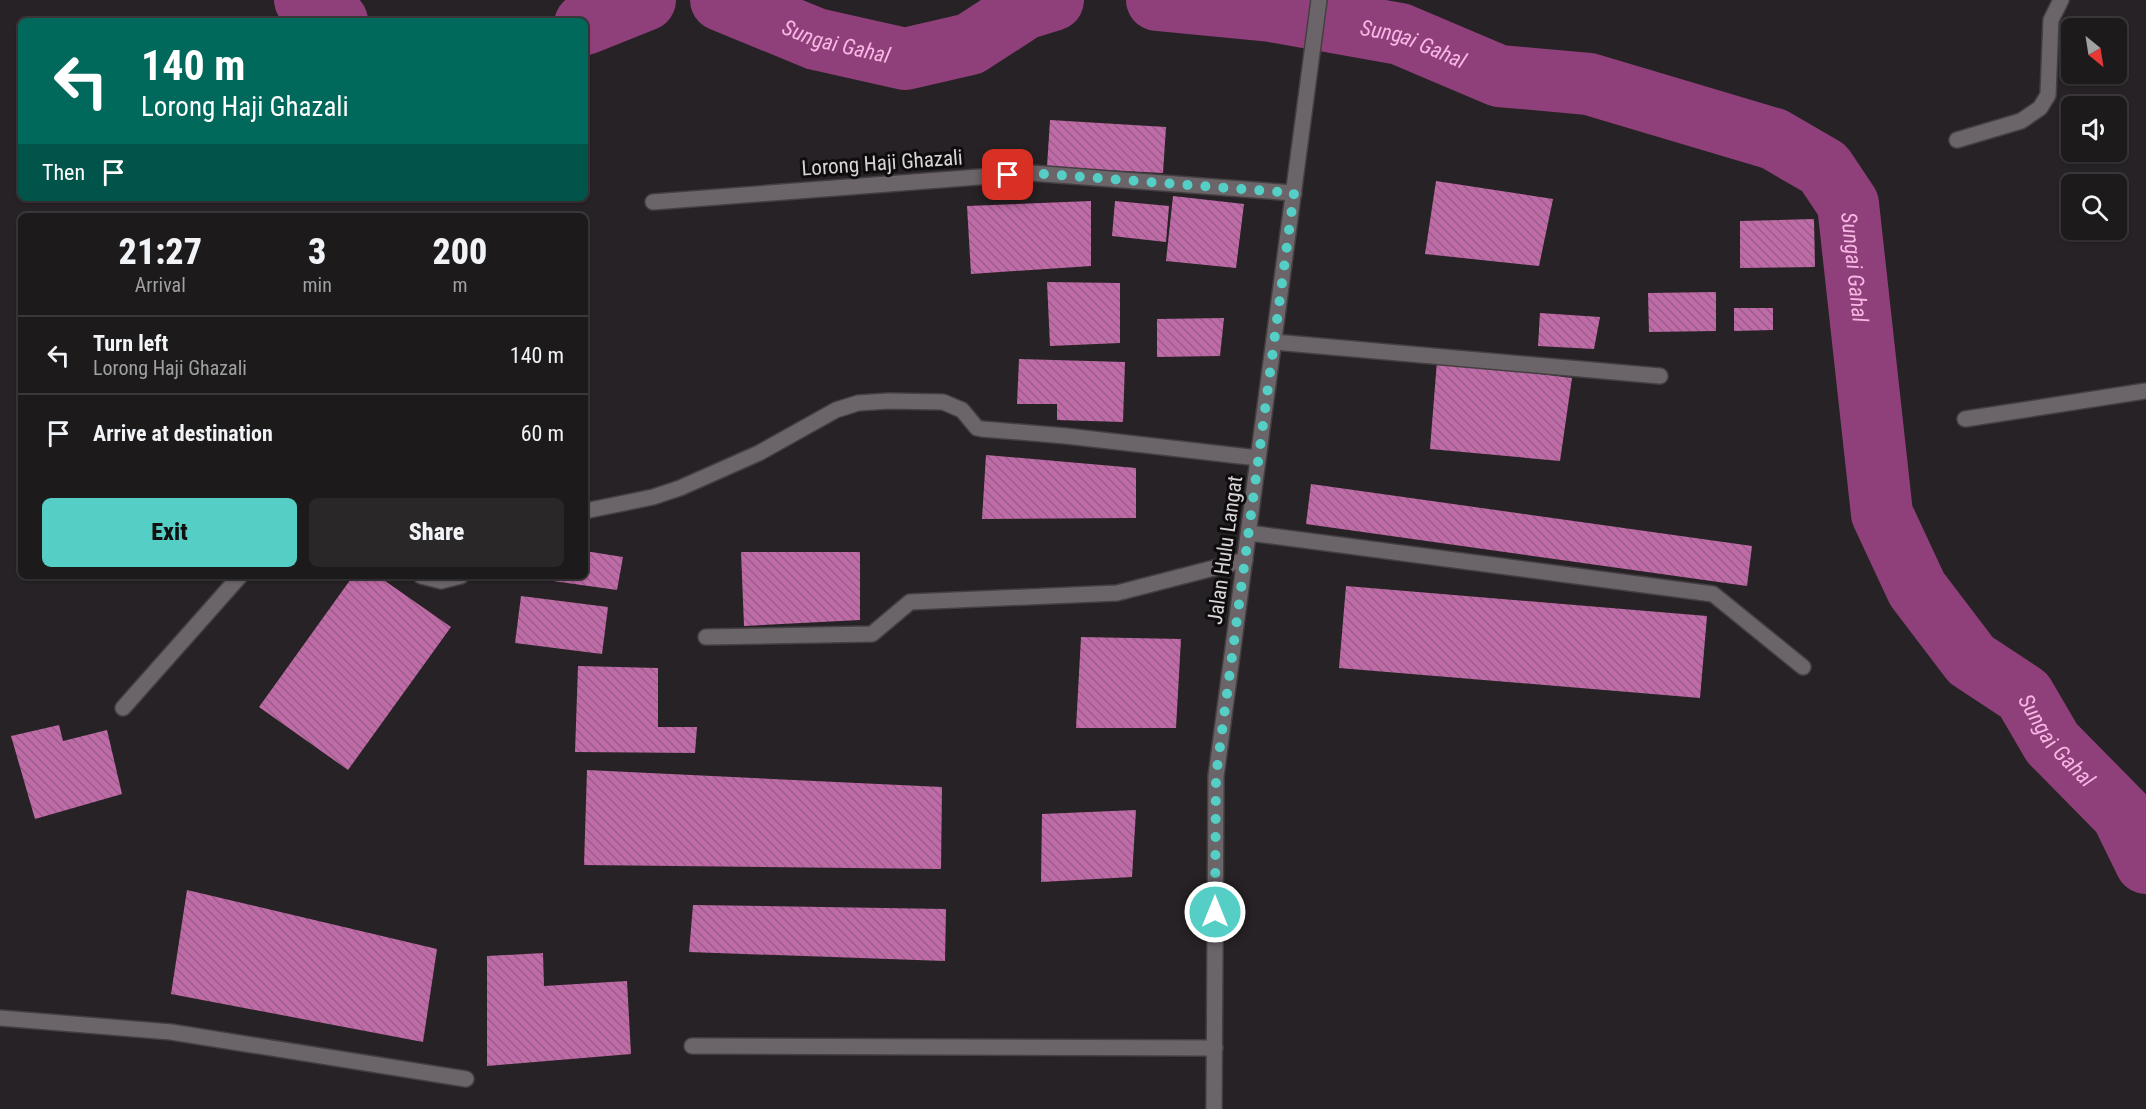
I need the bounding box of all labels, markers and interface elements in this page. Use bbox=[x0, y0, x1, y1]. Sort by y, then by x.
water label: Sungai Gahal bbox=[779, 14, 894, 68]
water label: Sungai Gahal bbox=[1358, 15, 1471, 74]
north arrow bbox=[2061, 18, 2127, 84]
map controls bbox=[2061, 18, 2127, 240]
text: 140 m bbox=[141, 41, 246, 90]
icon: left bbox=[42, 42, 120, 120]
text: Lorong Haji Ghazali bbox=[141, 91, 349, 123]
button: sound bbox=[2061, 96, 2127, 162]
street label: Lorong Haji Ghazali bbox=[801, 145, 963, 181]
pin bbox=[982, 149, 1033, 200]
icon: arrive bbox=[97, 156, 130, 189]
icon: arrive bbox=[991, 158, 1024, 191]
text: Then bbox=[42, 160, 85, 185]
button: search bbox=[2061, 174, 2127, 240]
water label: Sungai Gahal bbox=[1836, 211, 1874, 325]
text: 21:27 bbox=[119, 231, 202, 273]
text: 3 bbox=[308, 231, 326, 273]
text: 200 bbox=[432, 231, 487, 273]
text: Arrival bbox=[135, 273, 186, 297]
text: min bbox=[303, 273, 332, 297]
text: m bbox=[452, 273, 467, 297]
text: Turn left bbox=[93, 331, 168, 356]
icon: left bbox=[42, 339, 75, 372]
text: 140 m bbox=[510, 343, 564, 368]
text: Lorong Haji Ghazali bbox=[93, 356, 247, 380]
icon: arrive bbox=[42, 417, 75, 450]
text: Arrive at destination bbox=[93, 421, 273, 446]
text: 60 m bbox=[521, 421, 564, 446]
street label: Jalan Hulu Langat bbox=[1203, 474, 1247, 626]
button: Exit bbox=[42, 498, 297, 567]
button: Share bbox=[309, 498, 564, 567]
water label: Sungai Gahal bbox=[2014, 689, 2101, 792]
position arrow bbox=[1183, 880, 1247, 944]

